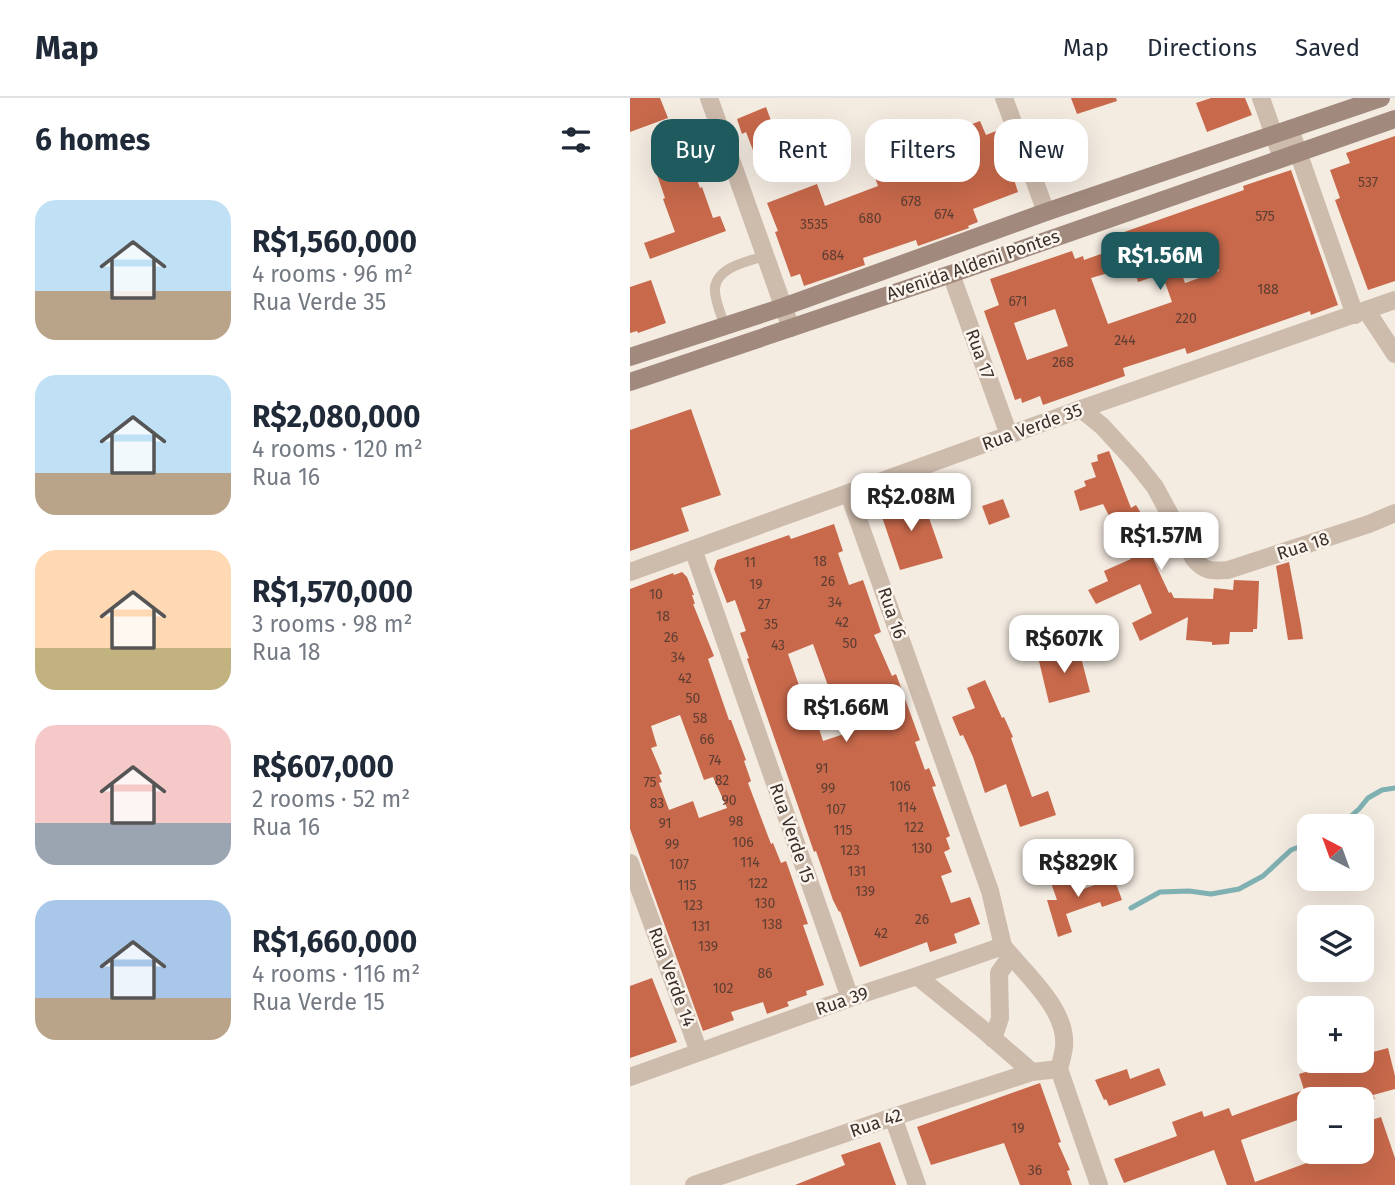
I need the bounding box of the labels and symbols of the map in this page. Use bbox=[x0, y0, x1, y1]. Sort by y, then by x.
house number: 537 bbox=[1358, 174, 1378, 191]
house number: 678 bbox=[901, 193, 922, 210]
house number: 674 bbox=[934, 206, 955, 223]
house number: 575 bbox=[1255, 208, 1275, 225]
house number: 680 bbox=[859, 210, 882, 227]
house number: 3535 bbox=[800, 216, 828, 233]
street label: Avenida Aldeni Pontes bbox=[883, 225, 1063, 305]
pin: R$1.56M bbox=[1095, 232, 1225, 292]
house number: 684 bbox=[822, 247, 845, 264]
house number: 188 bbox=[1257, 281, 1279, 298]
house number: 671 bbox=[1008, 293, 1028, 310]
house number: 220 bbox=[1175, 310, 1197, 327]
street label: Rua 17 bbox=[961, 326, 999, 382]
house number: 244 bbox=[1114, 332, 1136, 349]
house number: 268 bbox=[1052, 354, 1074, 371]
street label: Rua Verde 35 bbox=[979, 399, 1085, 455]
pin: R$2.08M bbox=[846, 474, 976, 533]
pin: R$1.57M bbox=[1096, 512, 1226, 572]
street label: Rua 18 bbox=[1274, 527, 1332, 565]
house number: 18 bbox=[813, 553, 827, 570]
house number: 11 bbox=[744, 554, 756, 571]
house number: 26 bbox=[821, 573, 835, 590]
house number: 19 bbox=[749, 576, 763, 593]
street label: Rua 16 bbox=[873, 584, 911, 642]
house number: 10 bbox=[649, 586, 663, 603]
house number: 34 bbox=[828, 594, 843, 611]
house number: 27 bbox=[757, 596, 771, 613]
house number: 18 bbox=[656, 608, 670, 625]
house number: 42 bbox=[835, 614, 849, 631]
house number: 35 bbox=[764, 616, 778, 633]
pin: R$607K bbox=[1007, 616, 1121, 675]
house number: 26 bbox=[664, 629, 678, 646]
house number: 50 bbox=[843, 635, 858, 652]
house number: 43 bbox=[771, 637, 785, 654]
house number: 34 bbox=[671, 649, 686, 666]
house number: 42 bbox=[678, 670, 692, 687]
pin: R$1.66M bbox=[781, 684, 911, 744]
house number: 50 bbox=[686, 690, 701, 707]
house number: 58 bbox=[693, 710, 708, 727]
house number: 66 bbox=[700, 731, 714, 748]
house number: 74 bbox=[708, 752, 722, 769]
house number: 91 bbox=[815, 760, 829, 777]
house number: 82 bbox=[715, 772, 729, 789]
house number: 75 bbox=[643, 774, 657, 791]
house number: 106 bbox=[889, 778, 911, 795]
street label: Rua Verde 15 bbox=[765, 780, 819, 886]
house number: 99 bbox=[821, 780, 835, 797]
house number: 90 bbox=[721, 792, 737, 809]
house number: 83 bbox=[650, 795, 664, 812]
house number: 114 bbox=[897, 799, 917, 816]
house number: 107 bbox=[826, 801, 846, 818]
house number: 98 bbox=[728, 813, 744, 830]
north arrow bbox=[1297, 814, 1374, 891]
house number: 91 bbox=[658, 815, 672, 832]
house number: 122 bbox=[904, 819, 924, 836]
house number: 115 bbox=[834, 822, 852, 839]
house number: 106 bbox=[732, 834, 754, 851]
house number: 99 bbox=[665, 836, 679, 853]
house number: 130 bbox=[912, 840, 933, 857]
pin: R$829K bbox=[1021, 840, 1135, 899]
house number: 123 bbox=[840, 842, 860, 859]
house number: 114 bbox=[740, 854, 760, 871]
house number: 107 bbox=[669, 856, 689, 873]
house number: 131 bbox=[848, 863, 866, 880]
house number: 122 bbox=[748, 875, 768, 892]
house number: 115 bbox=[678, 877, 696, 894]
house number: 139 bbox=[855, 883, 875, 900]
house number: 130 bbox=[755, 895, 776, 912]
house number: 123 bbox=[683, 897, 703, 914]
house number: 26 bbox=[915, 911, 929, 928]
house number: 138 bbox=[762, 916, 783, 933]
house number: 131 bbox=[692, 918, 710, 935]
street label: Rua Verde 14 bbox=[644, 924, 700, 1030]
house number: 42 bbox=[874, 925, 888, 942]
house number: 139 bbox=[698, 938, 718, 955]
house number: 86 bbox=[757, 965, 773, 982]
house number: 102 bbox=[713, 980, 733, 997]
street label: Rua 39 bbox=[813, 982, 871, 1020]
street label: Rua 42 bbox=[847, 1104, 905, 1142]
house number: 19 bbox=[1011, 1120, 1025, 1137]
house number: 36 bbox=[1028, 1162, 1042, 1179]

